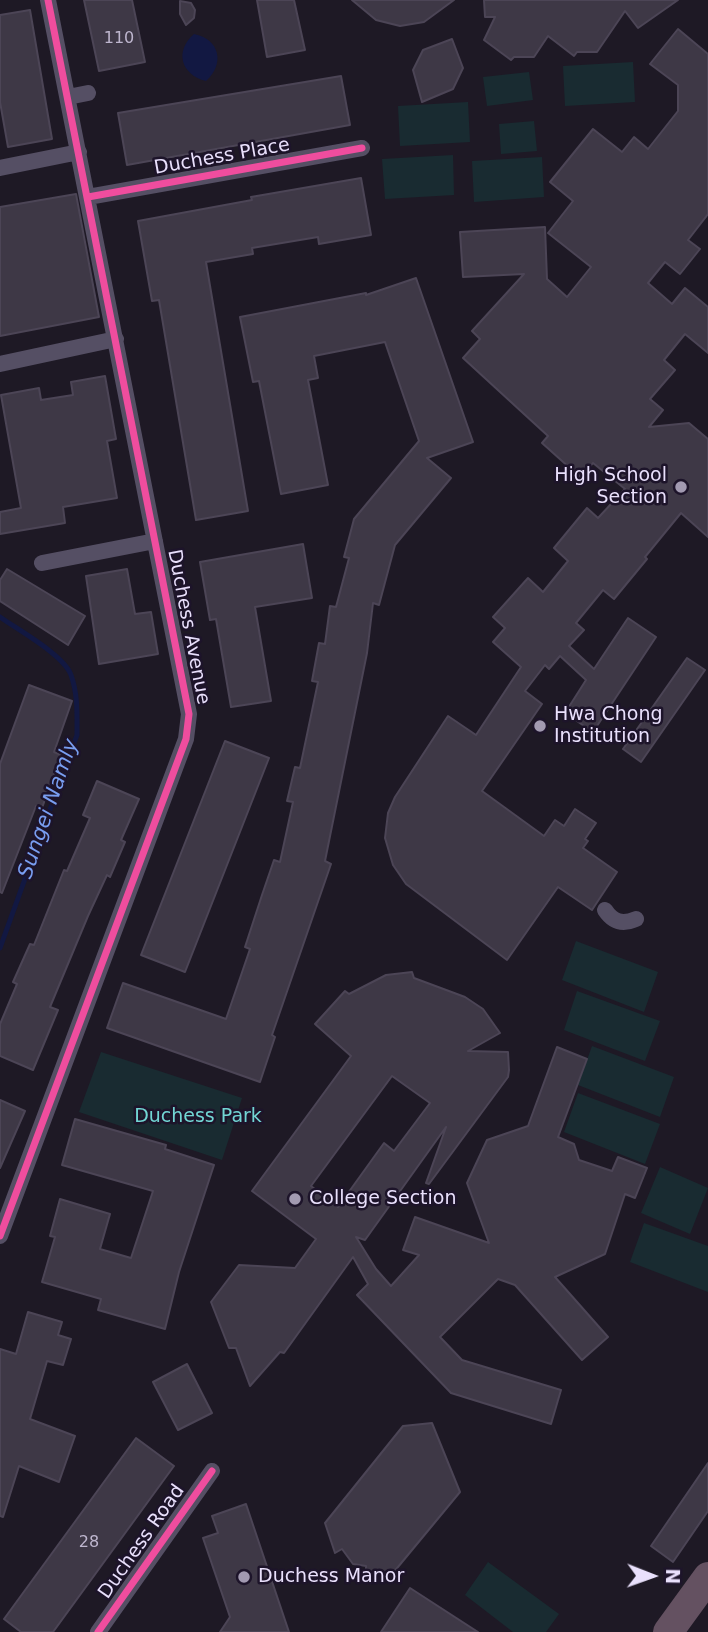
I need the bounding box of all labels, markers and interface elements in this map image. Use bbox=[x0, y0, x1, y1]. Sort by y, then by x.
house number: 110 bbox=[104, 29, 134, 49]
street label: Duchess Place bbox=[152, 134, 292, 180]
place label: High School Section bbox=[554, 465, 667, 509]
marker: High School Section bbox=[673, 479, 689, 495]
street label: Duchess Avenue bbox=[162, 548, 214, 706]
place label: Hwa Chong Institution bbox=[554, 704, 663, 748]
marker: Hwa Chong Institution bbox=[532, 718, 548, 734]
water label: Sungei Namly bbox=[13, 736, 85, 882]
park label: Duchess Park bbox=[134, 1106, 262, 1128]
place label: College Section bbox=[309, 1188, 457, 1210]
marker: College Section bbox=[287, 1191, 303, 1207]
street label: Duchess Road bbox=[94, 1480, 190, 1604]
house number: 28 bbox=[79, 1533, 99, 1553]
north arrow bbox=[617, 1541, 687, 1611]
place label: Duchess Manor bbox=[258, 1566, 404, 1588]
text: N bbox=[662, 1568, 684, 1585]
marker: Duchess Manor bbox=[236, 1569, 252, 1585]

